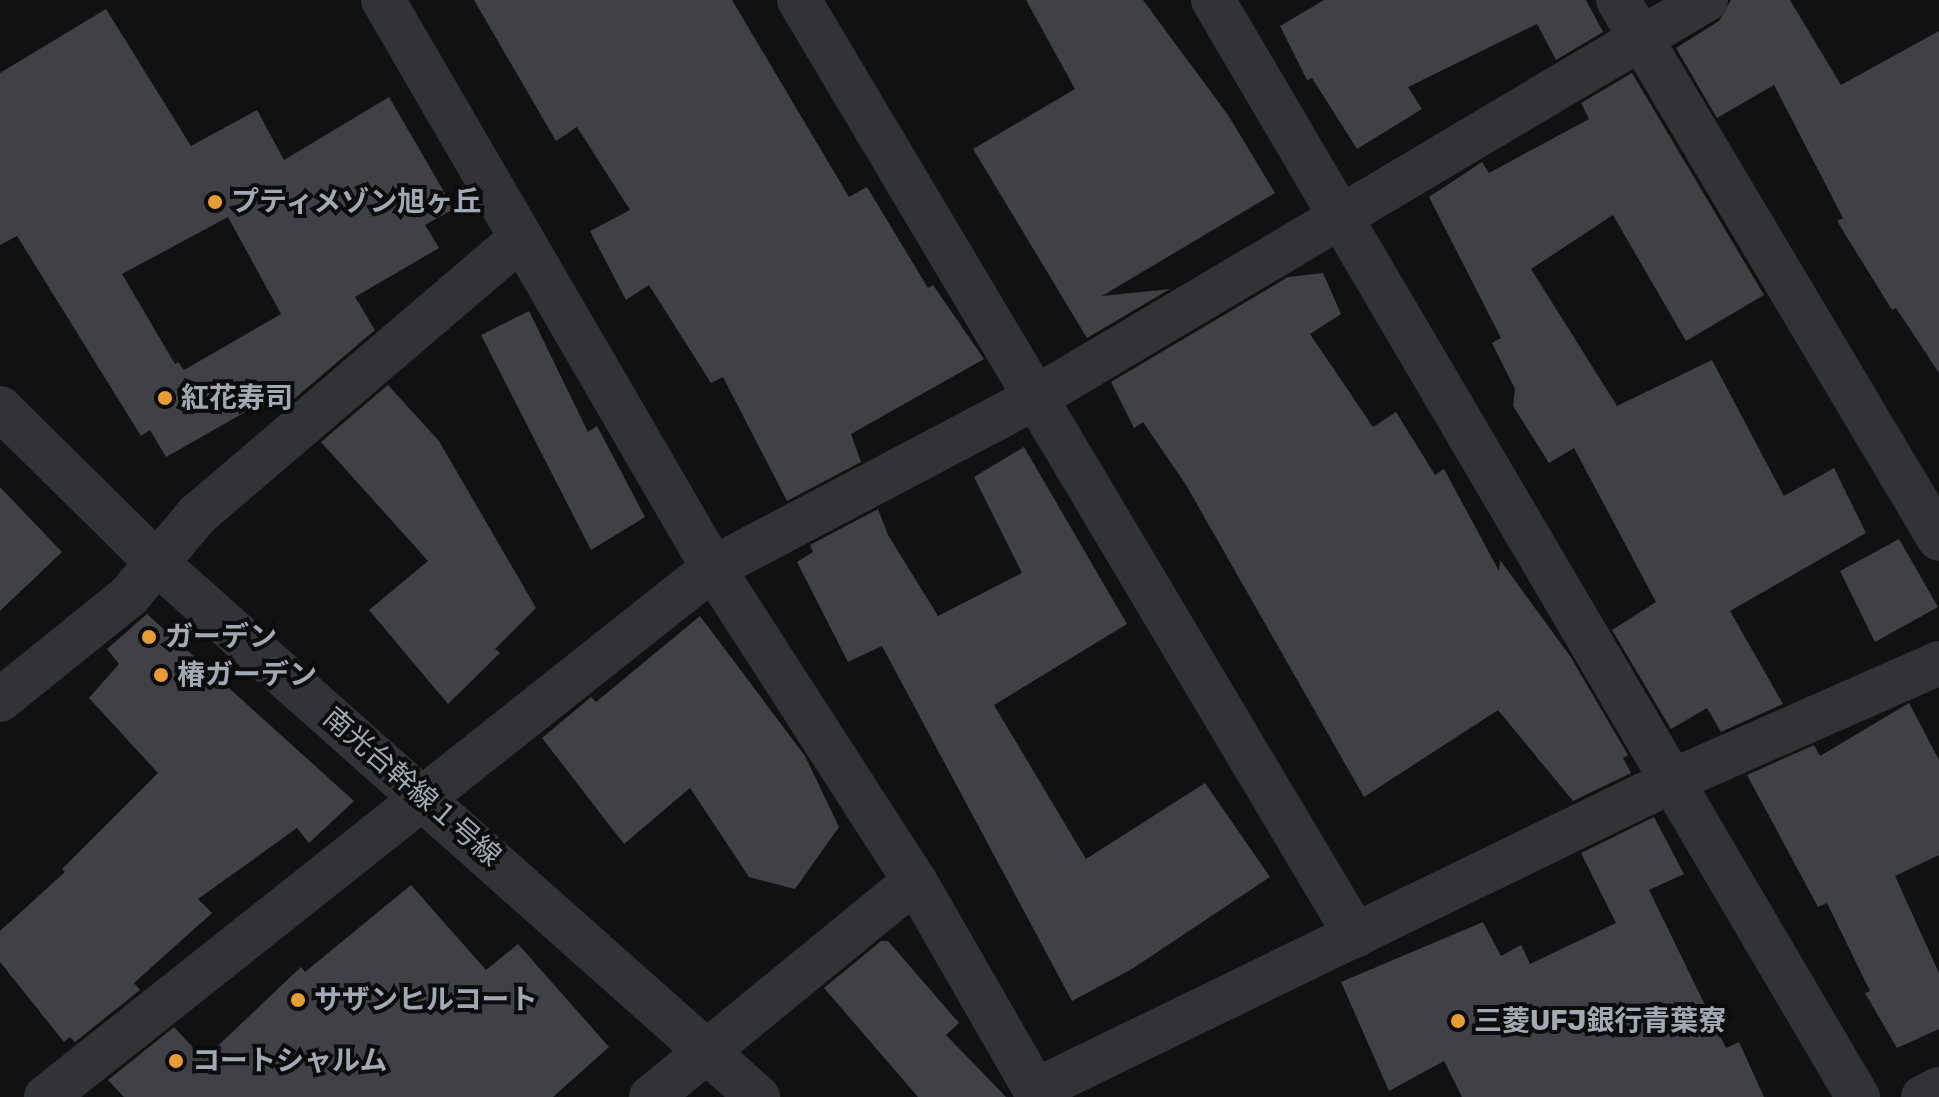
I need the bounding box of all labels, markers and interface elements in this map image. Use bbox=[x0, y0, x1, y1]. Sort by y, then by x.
place label: プティメゾン旭ヶ丘 bbox=[231, 185, 483, 219]
marker: プティメゾン旭ヶ丘 bbox=[206, 193, 224, 211]
place label: 紅花寿司 bbox=[181, 381, 293, 415]
marker: 紅花寿司 bbox=[156, 389, 174, 407]
place label: ガーデン bbox=[165, 620, 277, 654]
marker: ガーデン bbox=[140, 628, 158, 646]
place label: 椿ガーデン bbox=[177, 658, 317, 692]
marker: 椿ガーデン bbox=[152, 666, 170, 684]
street label: 南光台幹線１号線 bbox=[316, 701, 508, 873]
place label: サザンヒルコート bbox=[314, 983, 538, 1017]
marker: サザンヒルコート bbox=[289, 991, 307, 1009]
place label: 三菱UFJ銀行青葉寮 bbox=[1474, 1004, 1726, 1038]
marker: 三菱UFJ銀行青葉寮 bbox=[1449, 1012, 1467, 1030]
place label: コートシャルム bbox=[192, 1044, 388, 1078]
marker: コートシャルム bbox=[167, 1052, 185, 1070]

